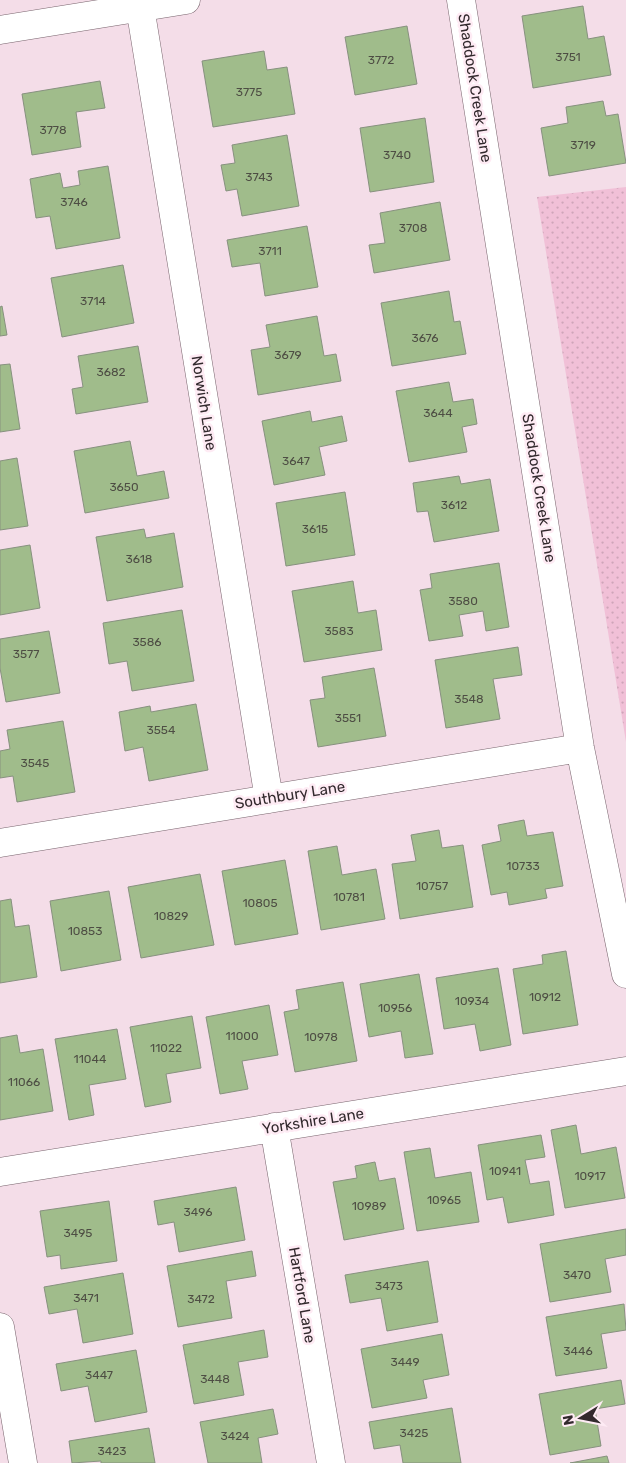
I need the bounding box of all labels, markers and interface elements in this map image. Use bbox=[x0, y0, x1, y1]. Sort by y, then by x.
street label: Shaddock Creek Lane bbox=[454, 12, 496, 164]
house number: 3751 bbox=[555, 50, 581, 64]
house number: 3772 bbox=[368, 53, 394, 67]
house number: 3775 bbox=[236, 85, 262, 99]
house number: 3778 bbox=[39, 123, 67, 137]
house number: 3719 bbox=[570, 138, 596, 152]
house number: 3740 bbox=[383, 148, 411, 162]
house number: 3743 bbox=[245, 170, 273, 184]
house number: 3746 bbox=[60, 195, 88, 209]
house number: 3708 bbox=[399, 221, 427, 235]
house number: 3711 bbox=[258, 244, 282, 258]
house number: 3714 bbox=[80, 294, 107, 308]
house number: 3676 bbox=[411, 331, 439, 345]
house number: 3679 bbox=[274, 348, 302, 362]
street label: Norwich Lane bbox=[188, 354, 220, 452]
house number: 3682 bbox=[96, 365, 126, 379]
house number: 3644 bbox=[423, 406, 453, 420]
street label: Shaddock Creek Lane bbox=[518, 412, 560, 564]
house number: 3647 bbox=[282, 454, 310, 468]
house number: 3650 bbox=[109, 480, 139, 494]
house number: 3612 bbox=[441, 498, 467, 512]
house number: 3615 bbox=[302, 522, 328, 536]
house number: 3618 bbox=[126, 552, 152, 566]
house number: 3580 bbox=[448, 594, 478, 608]
house number: 3583 bbox=[324, 624, 354, 638]
house number: 3586 bbox=[132, 635, 162, 649]
house number: 3577 bbox=[13, 647, 39, 661]
house number: 3548 bbox=[454, 692, 484, 706]
house number: 3551 bbox=[335, 711, 361, 725]
house number: 3554 bbox=[147, 723, 176, 737]
house number: 3545 bbox=[21, 756, 49, 770]
street label: Southbury Lane bbox=[234, 777, 346, 813]
house number: 10733 bbox=[506, 859, 540, 873]
house number: 10757 bbox=[416, 879, 448, 893]
house number: 10781 bbox=[333, 890, 365, 904]
house number: 10805 bbox=[242, 896, 278, 910]
house number: 10829 bbox=[154, 909, 188, 923]
house number: 10853 bbox=[68, 924, 102, 938]
house number: 10912 bbox=[529, 990, 561, 1004]
house number: 10934 bbox=[455, 994, 490, 1008]
house number: 10956 bbox=[378, 1001, 412, 1015]
house number: 11000 bbox=[225, 1029, 259, 1043]
house number: 10978 bbox=[304, 1030, 338, 1044]
house number: 11022 bbox=[150, 1041, 182, 1055]
house number: 11044 bbox=[74, 1052, 107, 1066]
house number: 11066 bbox=[8, 1075, 40, 1089]
street label: Yorkshire Lane bbox=[261, 1104, 365, 1138]
house number: 10941 bbox=[489, 1164, 521, 1178]
house number: 10917 bbox=[574, 1169, 606, 1183]
house number: 10965 bbox=[427, 1193, 461, 1207]
house number: 10989 bbox=[352, 1199, 386, 1213]
house number: 3496 bbox=[184, 1205, 212, 1219]
house number: 3495 bbox=[64, 1226, 92, 1240]
street label: Hartford Lane bbox=[285, 1246, 319, 1344]
house number: 3470 bbox=[563, 1268, 591, 1282]
house number: 3473 bbox=[375, 1279, 403, 1293]
house number: 3471 bbox=[73, 1291, 99, 1305]
house number: 3472 bbox=[187, 1292, 215, 1306]
house number: 3446 bbox=[563, 1344, 593, 1358]
house number: 3449 bbox=[390, 1355, 420, 1369]
house number: 3447 bbox=[85, 1368, 113, 1382]
house number: 3448 bbox=[200, 1372, 230, 1386]
north arrow bbox=[556, 1393, 606, 1443]
text: N bbox=[559, 1414, 578, 1427]
house number: 3425 bbox=[400, 1426, 428, 1440]
house number: 3424 bbox=[220, 1429, 250, 1443]
house number: 3423 bbox=[98, 1444, 126, 1458]

